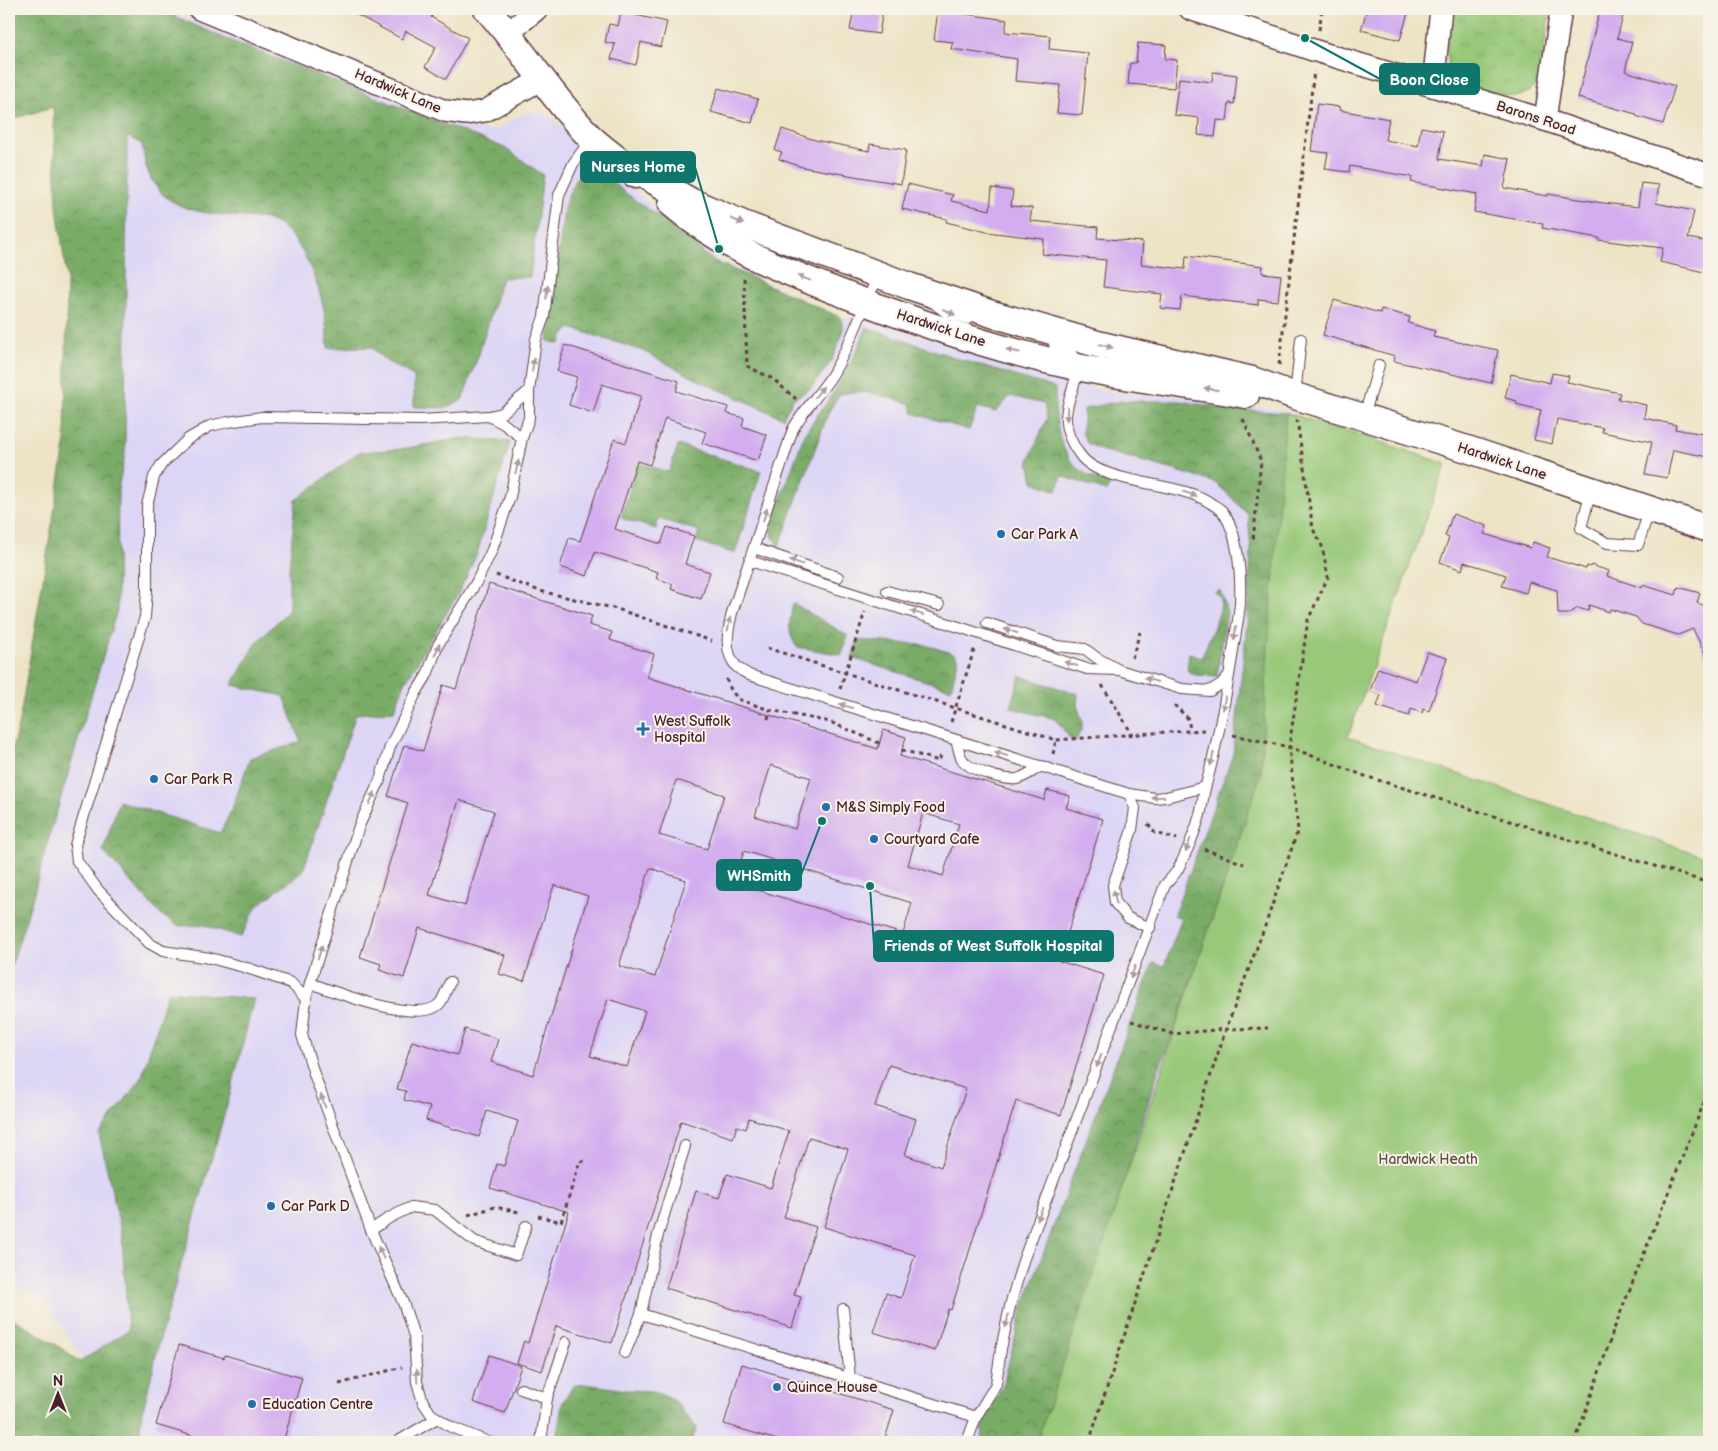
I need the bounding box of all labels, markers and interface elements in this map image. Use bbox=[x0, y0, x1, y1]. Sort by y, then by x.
callout: Boon Close bbox=[1380, 64, 1479, 94]
street label: Hardwick Lane bbox=[352, 65, 444, 117]
text: Boon Close bbox=[1389, 71, 1469, 90]
street label: Barons Road bbox=[1494, 97, 1578, 139]
callout: Nurses Home bbox=[581, 152, 695, 182]
text: Nurses Home bbox=[591, 158, 685, 177]
one-way arrow bbox=[730, 218, 744, 226]
one-way arrow bbox=[797, 274, 811, 282]
one-way arrow bbox=[543, 284, 551, 300]
street label: Hardwick Lane bbox=[894, 306, 988, 350]
one-way arrow bbox=[942, 309, 956, 317]
one-way arrow bbox=[1099, 342, 1114, 350]
one-way arrow bbox=[1005, 347, 1021, 355]
one-way arrow bbox=[529, 356, 537, 372]
one-way arrow bbox=[814, 385, 824, 398]
one-way arrow bbox=[1203, 385, 1219, 393]
one-way arrow bbox=[1063, 407, 1071, 423]
street label: Hardwick Lane bbox=[1455, 439, 1549, 483]
one-way arrow bbox=[513, 460, 521, 475]
one-way arrow bbox=[1182, 491, 1197, 498]
one-way arrow bbox=[761, 507, 769, 522]
place label: Car Park A bbox=[1011, 526, 1079, 543]
marker: Car Park A bbox=[995, 528, 1007, 540]
one-way arrow bbox=[788, 558, 803, 566]
one-way arrow bbox=[909, 609, 924, 617]
one-way arrow bbox=[726, 615, 734, 631]
one-way arrow bbox=[1004, 626, 1019, 634]
one-way arrow bbox=[1231, 626, 1239, 642]
one-way arrow bbox=[433, 643, 441, 657]
one-way arrow bbox=[1063, 660, 1078, 668]
one-way arrow bbox=[1143, 675, 1158, 683]
one-way arrow bbox=[1220, 695, 1228, 711]
one-way arrow bbox=[838, 702, 853, 710]
place label: West Suffolk Hospital bbox=[654, 713, 730, 746]
marker: West Suffolk Hospital bbox=[636, 722, 650, 736]
one-way arrow bbox=[994, 750, 1009, 757]
one-way arrow bbox=[1208, 752, 1216, 767]
place label: Car Park R bbox=[164, 771, 233, 788]
marker: Car Park R bbox=[148, 773, 160, 785]
one-way arrow bbox=[368, 791, 376, 805]
one-way arrow bbox=[1149, 793, 1165, 801]
place label: M&S Simply Food bbox=[836, 799, 945, 816]
marker: M&S Simply Food bbox=[820, 801, 832, 813]
place label: Courtyard Cafe bbox=[884, 831, 980, 848]
marker: Courtyard Cafe bbox=[868, 833, 880, 845]
one-way arrow bbox=[1184, 838, 1192, 853]
callout: WHSmith bbox=[717, 860, 801, 890]
text: WHSmith bbox=[727, 867, 791, 886]
one-way arrow bbox=[1111, 889, 1119, 905]
callout: Friends of West Suffolk Hospital bbox=[874, 931, 1113, 961]
text: Friends of West Suffolk Hospital bbox=[884, 937, 1102, 956]
one-way arrow bbox=[316, 945, 324, 960]
one-way arrow bbox=[1129, 965, 1137, 980]
one-way arrow bbox=[1095, 1054, 1102, 1069]
one-way arrow bbox=[319, 1094, 326, 1109]
park label: Hardwick Heath bbox=[1378, 1151, 1478, 1168]
place label: Car Park D bbox=[281, 1198, 350, 1215]
marker: Car Park D bbox=[265, 1200, 277, 1212]
one-way arrow bbox=[1036, 1207, 1044, 1222]
one-way arrow bbox=[377, 1246, 385, 1260]
one-way arrow bbox=[1002, 1313, 1010, 1329]
north arrow bbox=[32, 1368, 82, 1418]
one-way arrow bbox=[413, 1368, 421, 1384]
text: N bbox=[53, 1373, 63, 1390]
place label: Quince House bbox=[787, 1379, 877, 1396]
marker: Quince House bbox=[771, 1381, 783, 1393]
place label: Education Centre bbox=[262, 1396, 373, 1413]
marker: Education Centre bbox=[246, 1398, 258, 1410]

